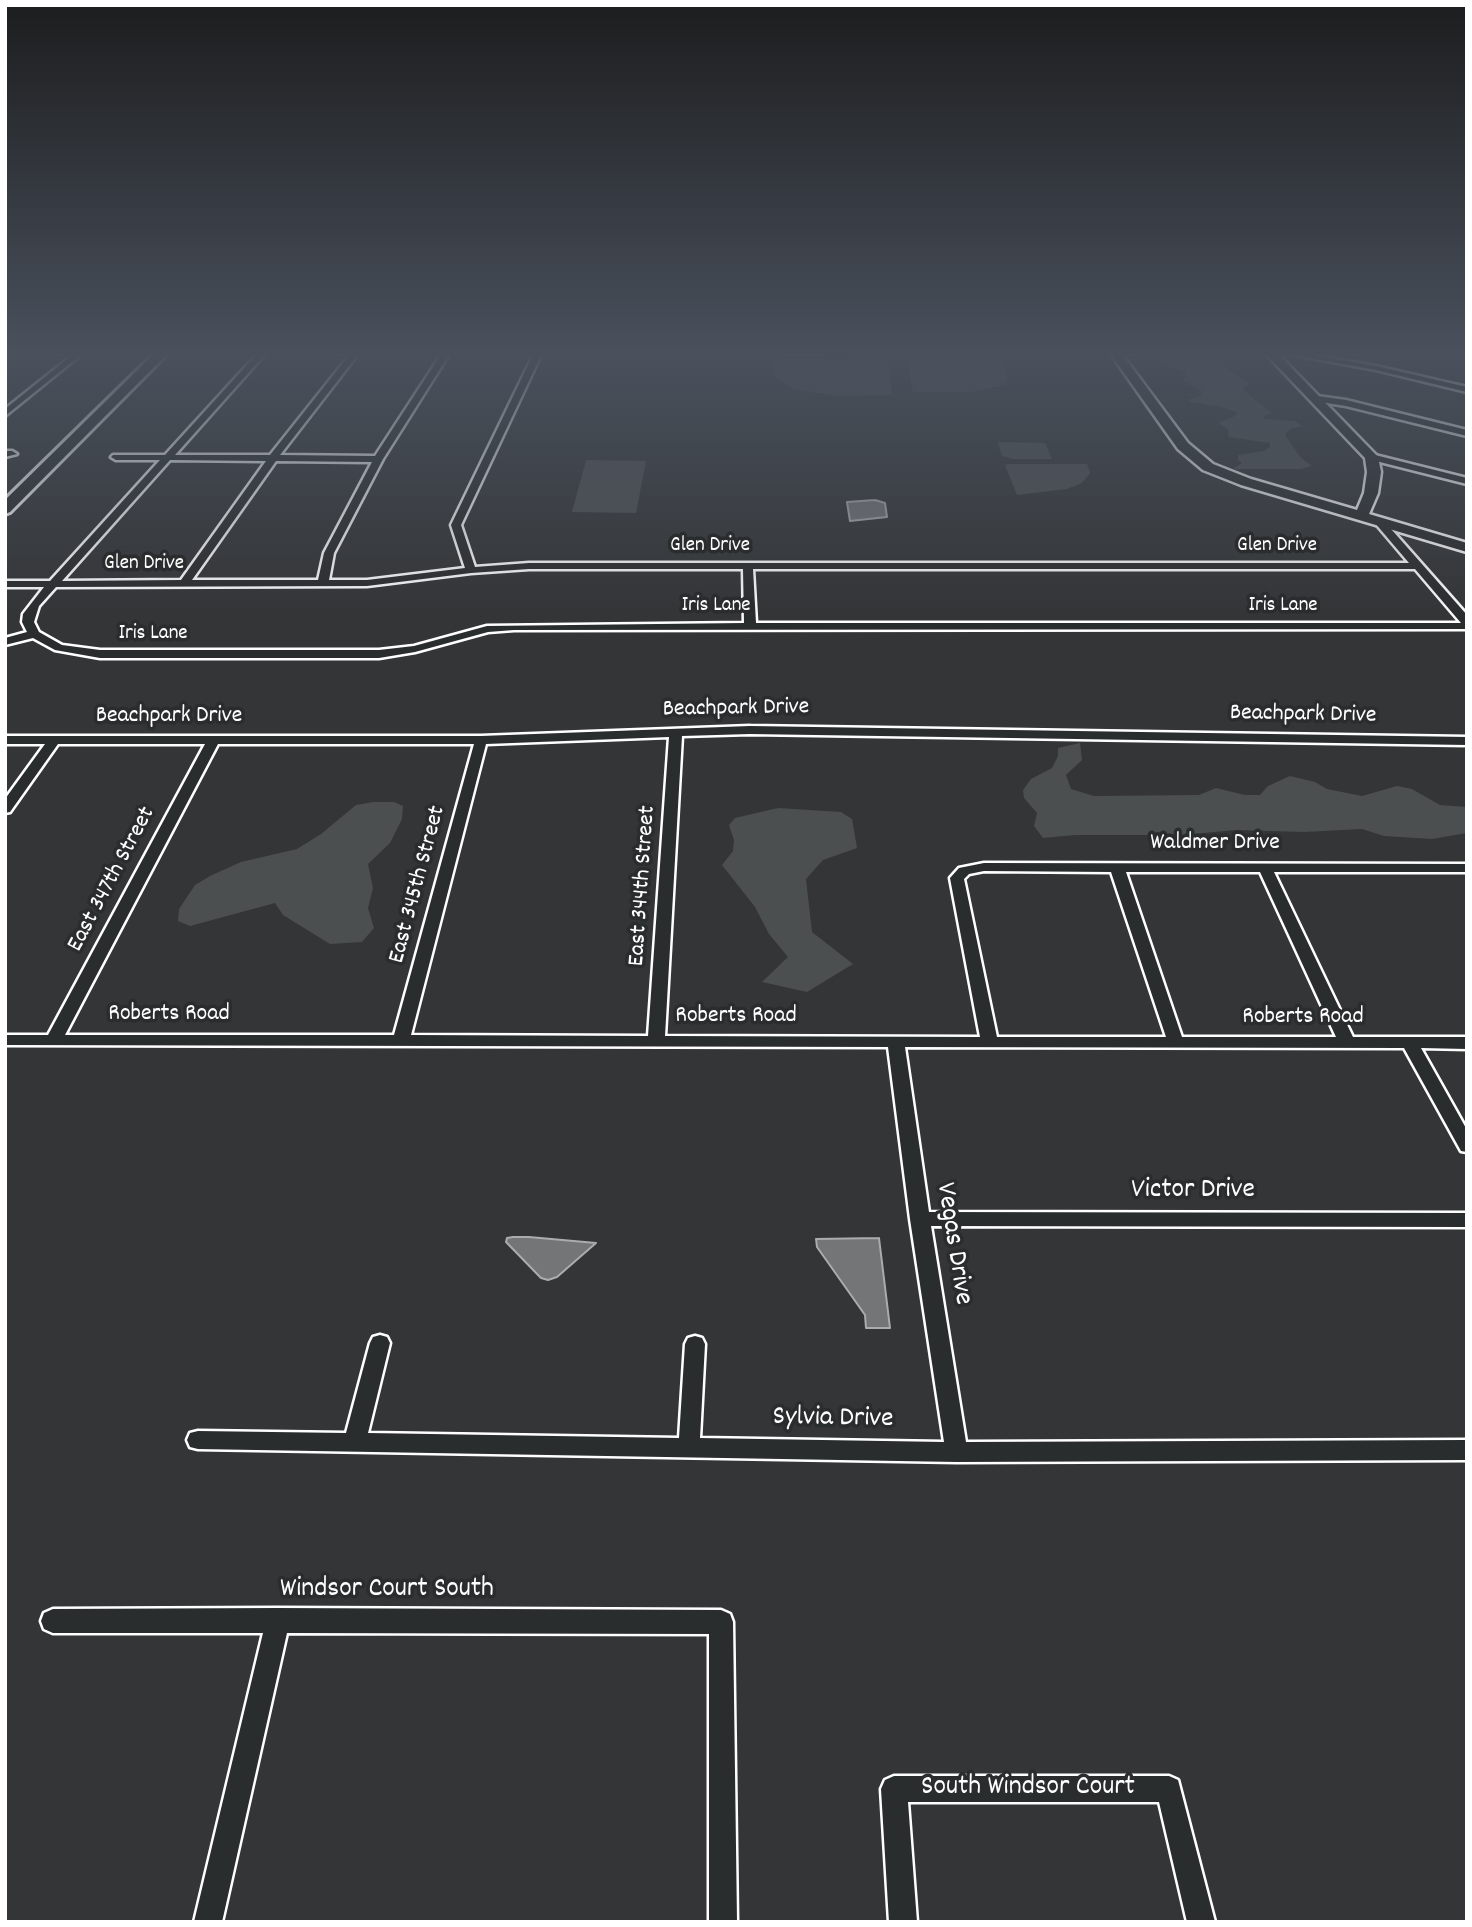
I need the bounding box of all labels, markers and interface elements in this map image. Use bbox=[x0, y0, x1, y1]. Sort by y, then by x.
street label: Glen Drive bbox=[670, 534, 750, 560]
street label: Glen Drive bbox=[1237, 534, 1317, 560]
street label: Glen Drive bbox=[104, 552, 184, 578]
street label: Iris Lane bbox=[681, 594, 751, 620]
street label: Iris Lane bbox=[1248, 594, 1318, 620]
street label: Iris Lane bbox=[118, 622, 188, 648]
street label: Beachpark Drive bbox=[662, 694, 810, 726]
street label: Beachpark Drive bbox=[1229, 700, 1377, 732]
street label: Beachpark Drive bbox=[96, 704, 242, 732]
street label: East 347th Street bbox=[63, 803, 163, 957]
street label: East 345th Street bbox=[384, 803, 454, 967]
street label: East 344th Street bbox=[624, 805, 664, 967]
street label: Waldmer Drive bbox=[1150, 831, 1280, 859]
street label: Roberts Road bbox=[108, 1002, 230, 1030]
street label: Roberts Road bbox=[675, 1004, 797, 1032]
street label: Roberts Road bbox=[1242, 1005, 1364, 1033]
street label: Victor Drive bbox=[1131, 1175, 1255, 1209]
street label: Vegas Drive bbox=[926, 1180, 978, 1308]
street label: Sylvia Drive bbox=[772, 1402, 894, 1438]
street label: Windsor Court South bbox=[280, 1574, 494, 1608]
street label: South Windsor Court bbox=[921, 1772, 1135, 1806]

